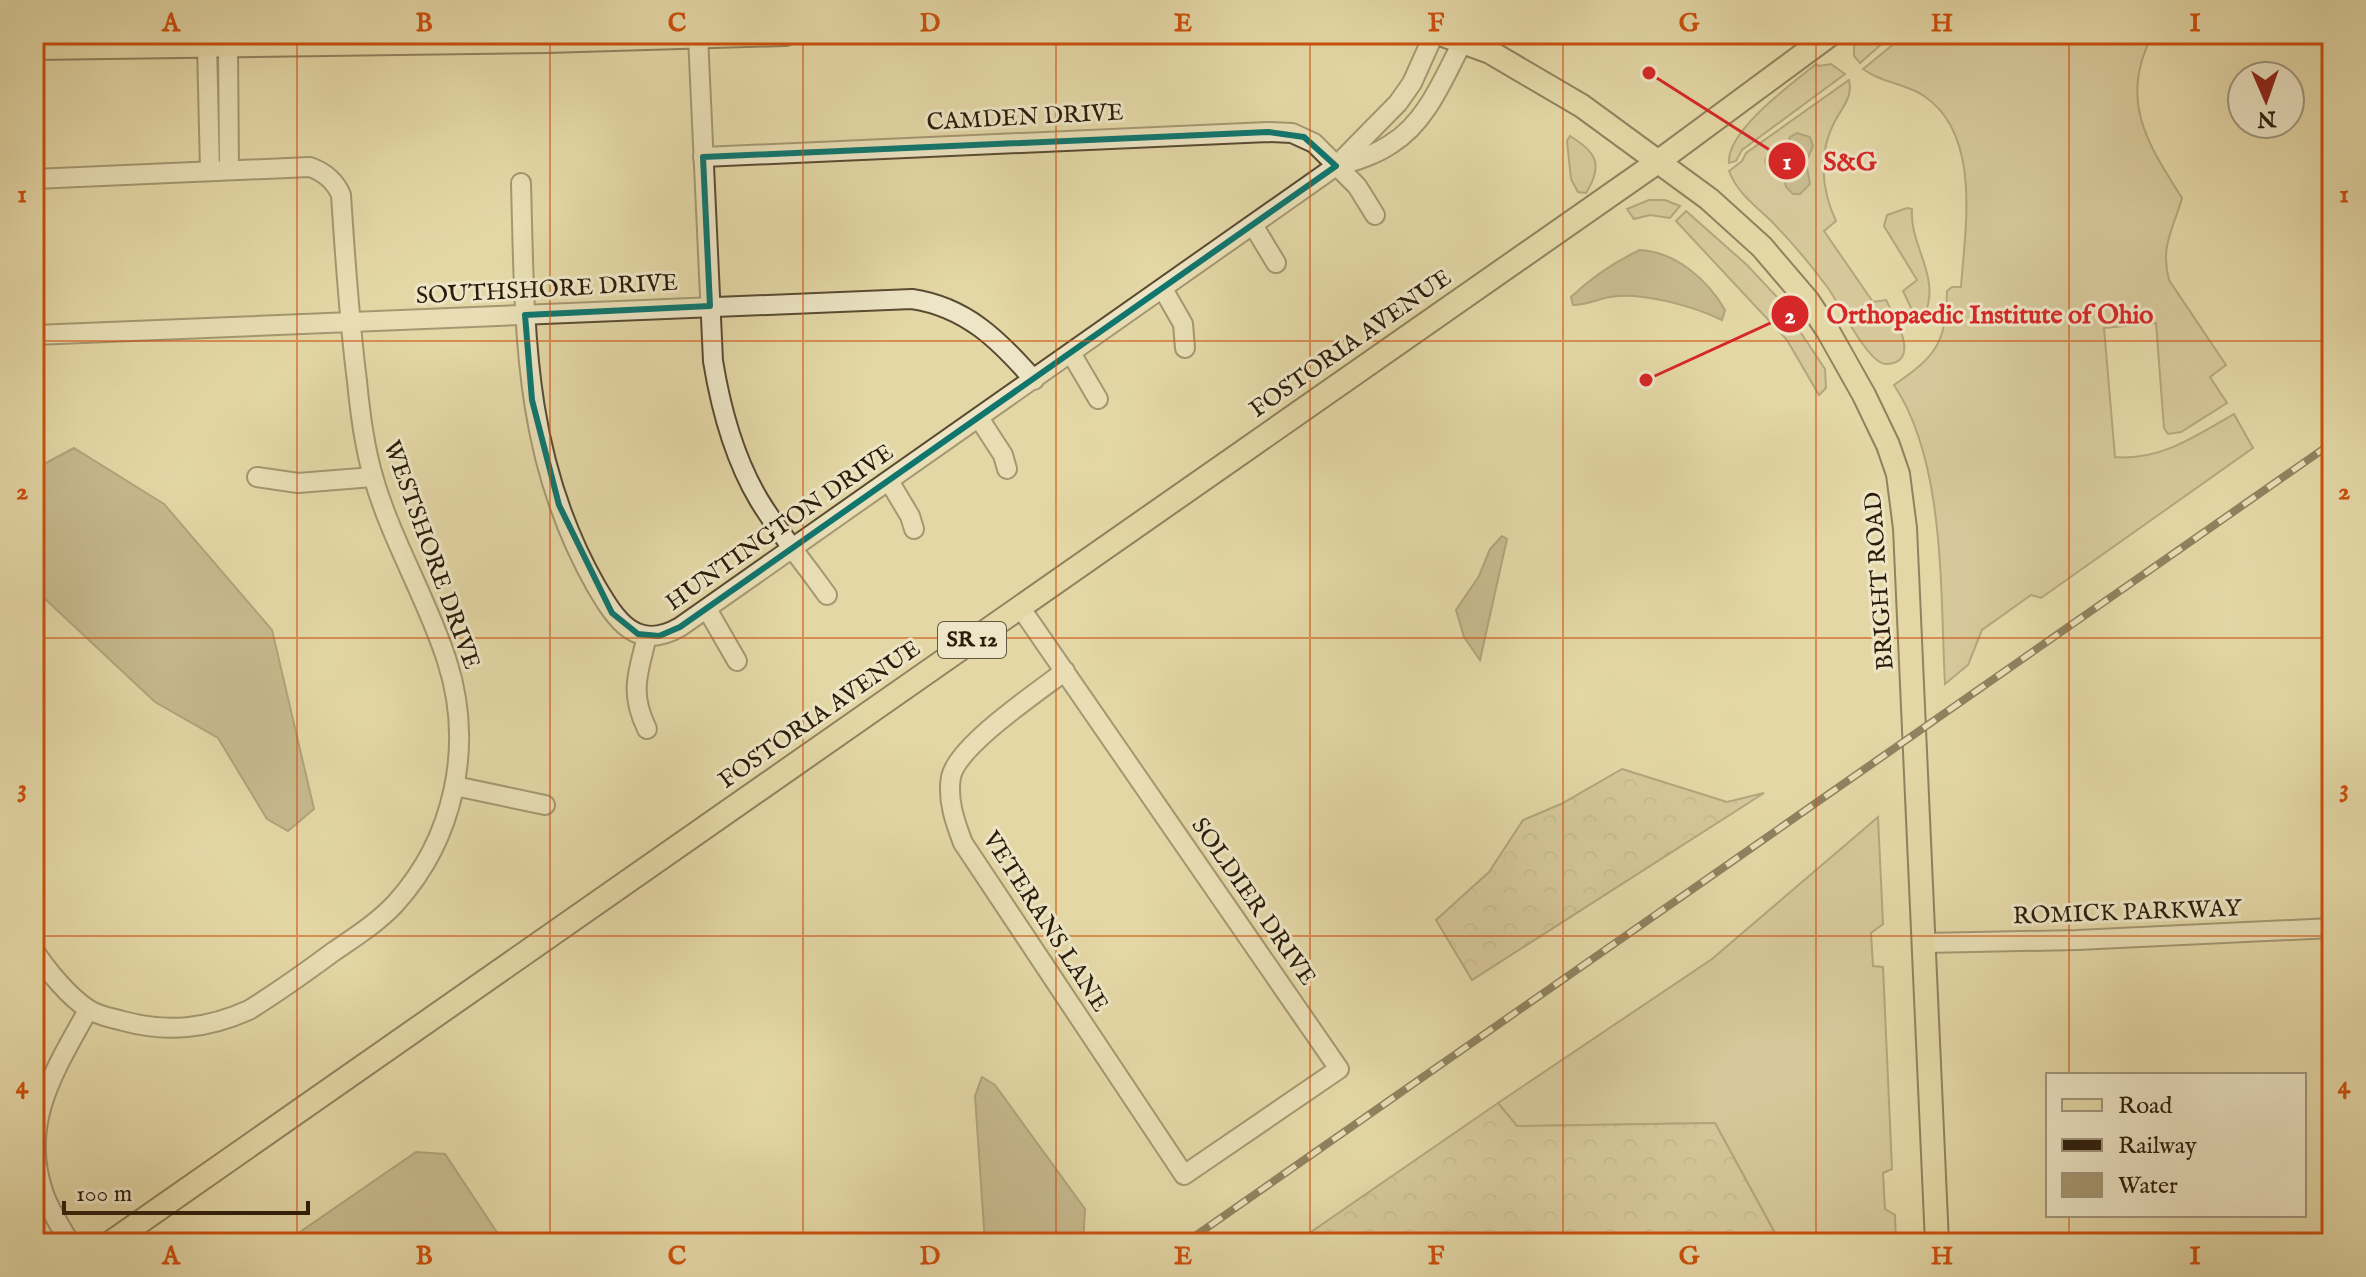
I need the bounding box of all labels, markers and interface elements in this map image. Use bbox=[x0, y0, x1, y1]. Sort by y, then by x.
text: A bbox=[161, 7, 181, 40]
text: B bbox=[415, 7, 433, 40]
text: C bbox=[668, 7, 687, 40]
text: D bbox=[920, 7, 941, 40]
text: E bbox=[1174, 7, 1192, 40]
text: F bbox=[1428, 7, 1445, 40]
text: G bbox=[1679, 7, 1700, 40]
text: H bbox=[1931, 7, 1953, 40]
text: I bbox=[2189, 7, 2201, 40]
north arrow bbox=[2226, 60, 2306, 140]
street label: CAMDEN DRIVE bbox=[926, 97, 1124, 139]
text: N bbox=[2257, 104, 2278, 132]
callout: S&G bbox=[1767, 136, 1893, 186]
text: S&G bbox=[1823, 146, 1877, 179]
text: 1 bbox=[1783, 147, 1792, 178]
text: 1 bbox=[17, 178, 27, 211]
text: 1 bbox=[2339, 178, 2349, 211]
street label: FOSTORIA AVENUE bbox=[1244, 263, 1458, 425]
street label: SOUTHSHORE DRIVE bbox=[415, 268, 679, 312]
callout: Orthopaedic Institute of Ohio bbox=[1770, 289, 2169, 339]
text: Orthopaedic Institute of Ohio bbox=[1827, 299, 2153, 332]
text: 2 bbox=[1784, 301, 1796, 332]
street label: WESTSHORE DRIVE bbox=[375, 436, 487, 674]
street label: HUNTINGTON DRIVE bbox=[660, 437, 900, 619]
text: 2 bbox=[16, 475, 28, 508]
text: 2 bbox=[2338, 475, 2350, 508]
street label: BRIGHT ROAD bbox=[1858, 491, 1902, 671]
road number: SR 12 bbox=[938, 622, 1006, 658]
street label: FOSTORIA AVENUE bbox=[713, 634, 927, 796]
text: 3 bbox=[17, 772, 27, 805]
text: 3 bbox=[2339, 772, 2349, 805]
street label: SOLDIER DRIVE bbox=[1184, 812, 1322, 992]
street label: VETERANS LANE bbox=[974, 825, 1115, 1018]
street label: ROMICK PARKWAY bbox=[2012, 893, 2243, 932]
text: 4 bbox=[16, 1069, 30, 1102]
text: 4 bbox=[2338, 1069, 2352, 1102]
legend bbox=[2046, 1073, 2306, 1217]
text: Road bbox=[2118, 1091, 2172, 1122]
text: Railway bbox=[2118, 1131, 2197, 1162]
scale bar bbox=[64, 1165, 308, 1215]
text: Water bbox=[2118, 1171, 2178, 1202]
text: 100 m bbox=[76, 1179, 132, 1210]
text: A bbox=[161, 1240, 181, 1273]
text: B bbox=[415, 1240, 433, 1273]
text: C bbox=[668, 1240, 687, 1273]
text: D bbox=[920, 1240, 941, 1273]
text: E bbox=[1174, 1240, 1192, 1273]
text: F bbox=[1428, 1240, 1445, 1273]
text: G bbox=[1679, 1240, 1700, 1273]
text: H bbox=[1931, 1240, 1953, 1273]
text: I bbox=[2189, 1240, 2201, 1273]

